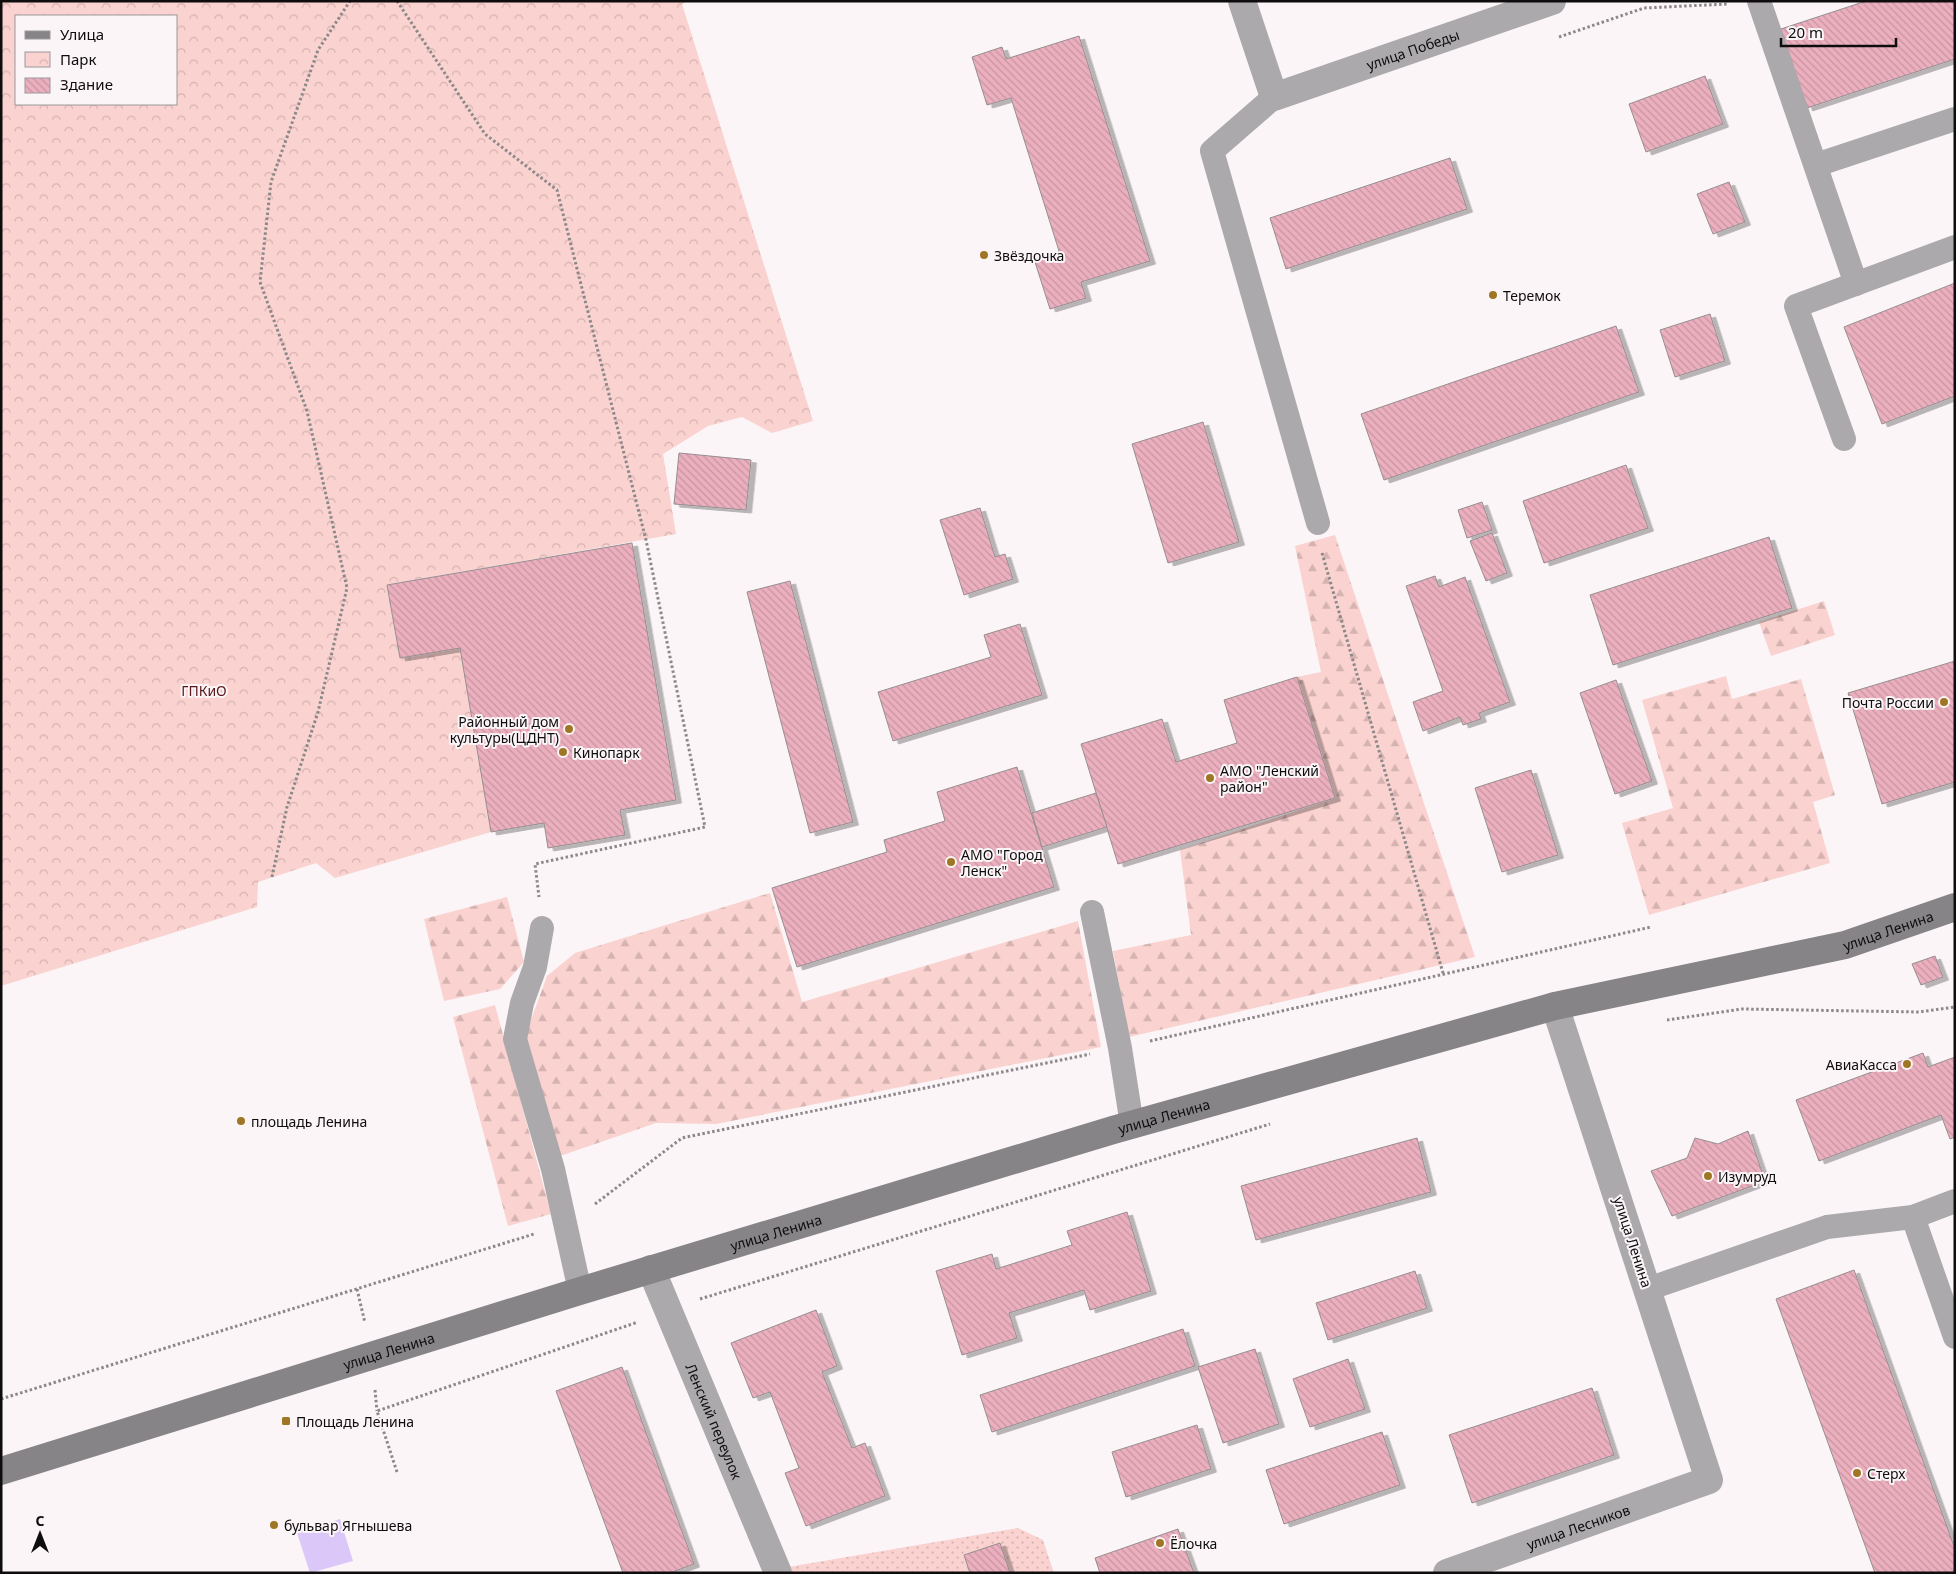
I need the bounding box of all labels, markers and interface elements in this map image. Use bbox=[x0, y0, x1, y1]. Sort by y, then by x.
legend bbox=[15, 15, 178, 105]
scale bar bbox=[1781, 15, 1896, 47]
text: 20 m bbox=[1788, 22, 1823, 42]
text: Улица bbox=[60, 24, 104, 44]
street label: улица Победы bbox=[1364, 24, 1462, 74]
text: Парк bbox=[60, 49, 96, 69]
text: Здание bbox=[60, 74, 113, 94]
place label: Звёздочка bbox=[994, 246, 1064, 265]
marker: Звёздочка bbox=[978, 249, 990, 261]
place label: Теремок bbox=[1503, 286, 1561, 305]
marker: Теремок bbox=[1487, 289, 1499, 301]
park label: ГПКиО bbox=[181, 681, 227, 700]
place label: Почта России bbox=[1842, 693, 1934, 712]
marker: Почта России bbox=[1938, 696, 1950, 708]
place label: Районный дом культуры(ЦДНТ) bbox=[450, 712, 559, 747]
marker: Районный дом культуры(ЦДНТ) bbox=[563, 723, 575, 735]
place label: Кинопарк bbox=[573, 743, 640, 762]
marker: Кинопарк bbox=[557, 746, 569, 758]
place label: АМО "Ленский район" bbox=[1220, 761, 1319, 796]
marker: АМО "Ленский район" bbox=[1204, 772, 1216, 784]
place label: АМО "Город Ленск" bbox=[961, 845, 1043, 880]
marker: АМО "Город Ленск" bbox=[945, 856, 957, 868]
street label: улица Ленина bbox=[1840, 906, 1936, 955]
place label: АвиаКасса bbox=[1826, 1055, 1897, 1074]
marker: АвиаКасса bbox=[1901, 1058, 1913, 1070]
street label: улица Ленина bbox=[1116, 1094, 1212, 1138]
place label: площадь Ленина bbox=[251, 1112, 367, 1131]
marker: площадь Ленина bbox=[235, 1115, 247, 1127]
place label: Изумруд bbox=[1718, 1167, 1777, 1186]
marker: Изумруд bbox=[1702, 1170, 1714, 1182]
street label: улица Ленина bbox=[1609, 1194, 1657, 1290]
street label: улица Ленина bbox=[728, 1209, 824, 1255]
street label: улица Ленина bbox=[341, 1327, 437, 1374]
street label: Ленский переулок bbox=[682, 1360, 747, 1483]
place label: Площадь Ленина bbox=[296, 1412, 414, 1431]
marker: Площадь Ленина bbox=[280, 1415, 292, 1427]
place label: Стерх bbox=[1867, 1464, 1906, 1483]
marker: Стерх bbox=[1851, 1467, 1863, 1479]
street label: улица Лесников bbox=[1524, 1499, 1632, 1554]
north arrow bbox=[15, 1509, 65, 1559]
text: С bbox=[35, 1511, 45, 1530]
place label: бульвар Ягнышева bbox=[284, 1516, 412, 1535]
marker: бульвар Ягнышева bbox=[268, 1519, 280, 1531]
place label: Ёлочка bbox=[1170, 1534, 1217, 1553]
marker: Ёлочка bbox=[1154, 1537, 1166, 1549]

